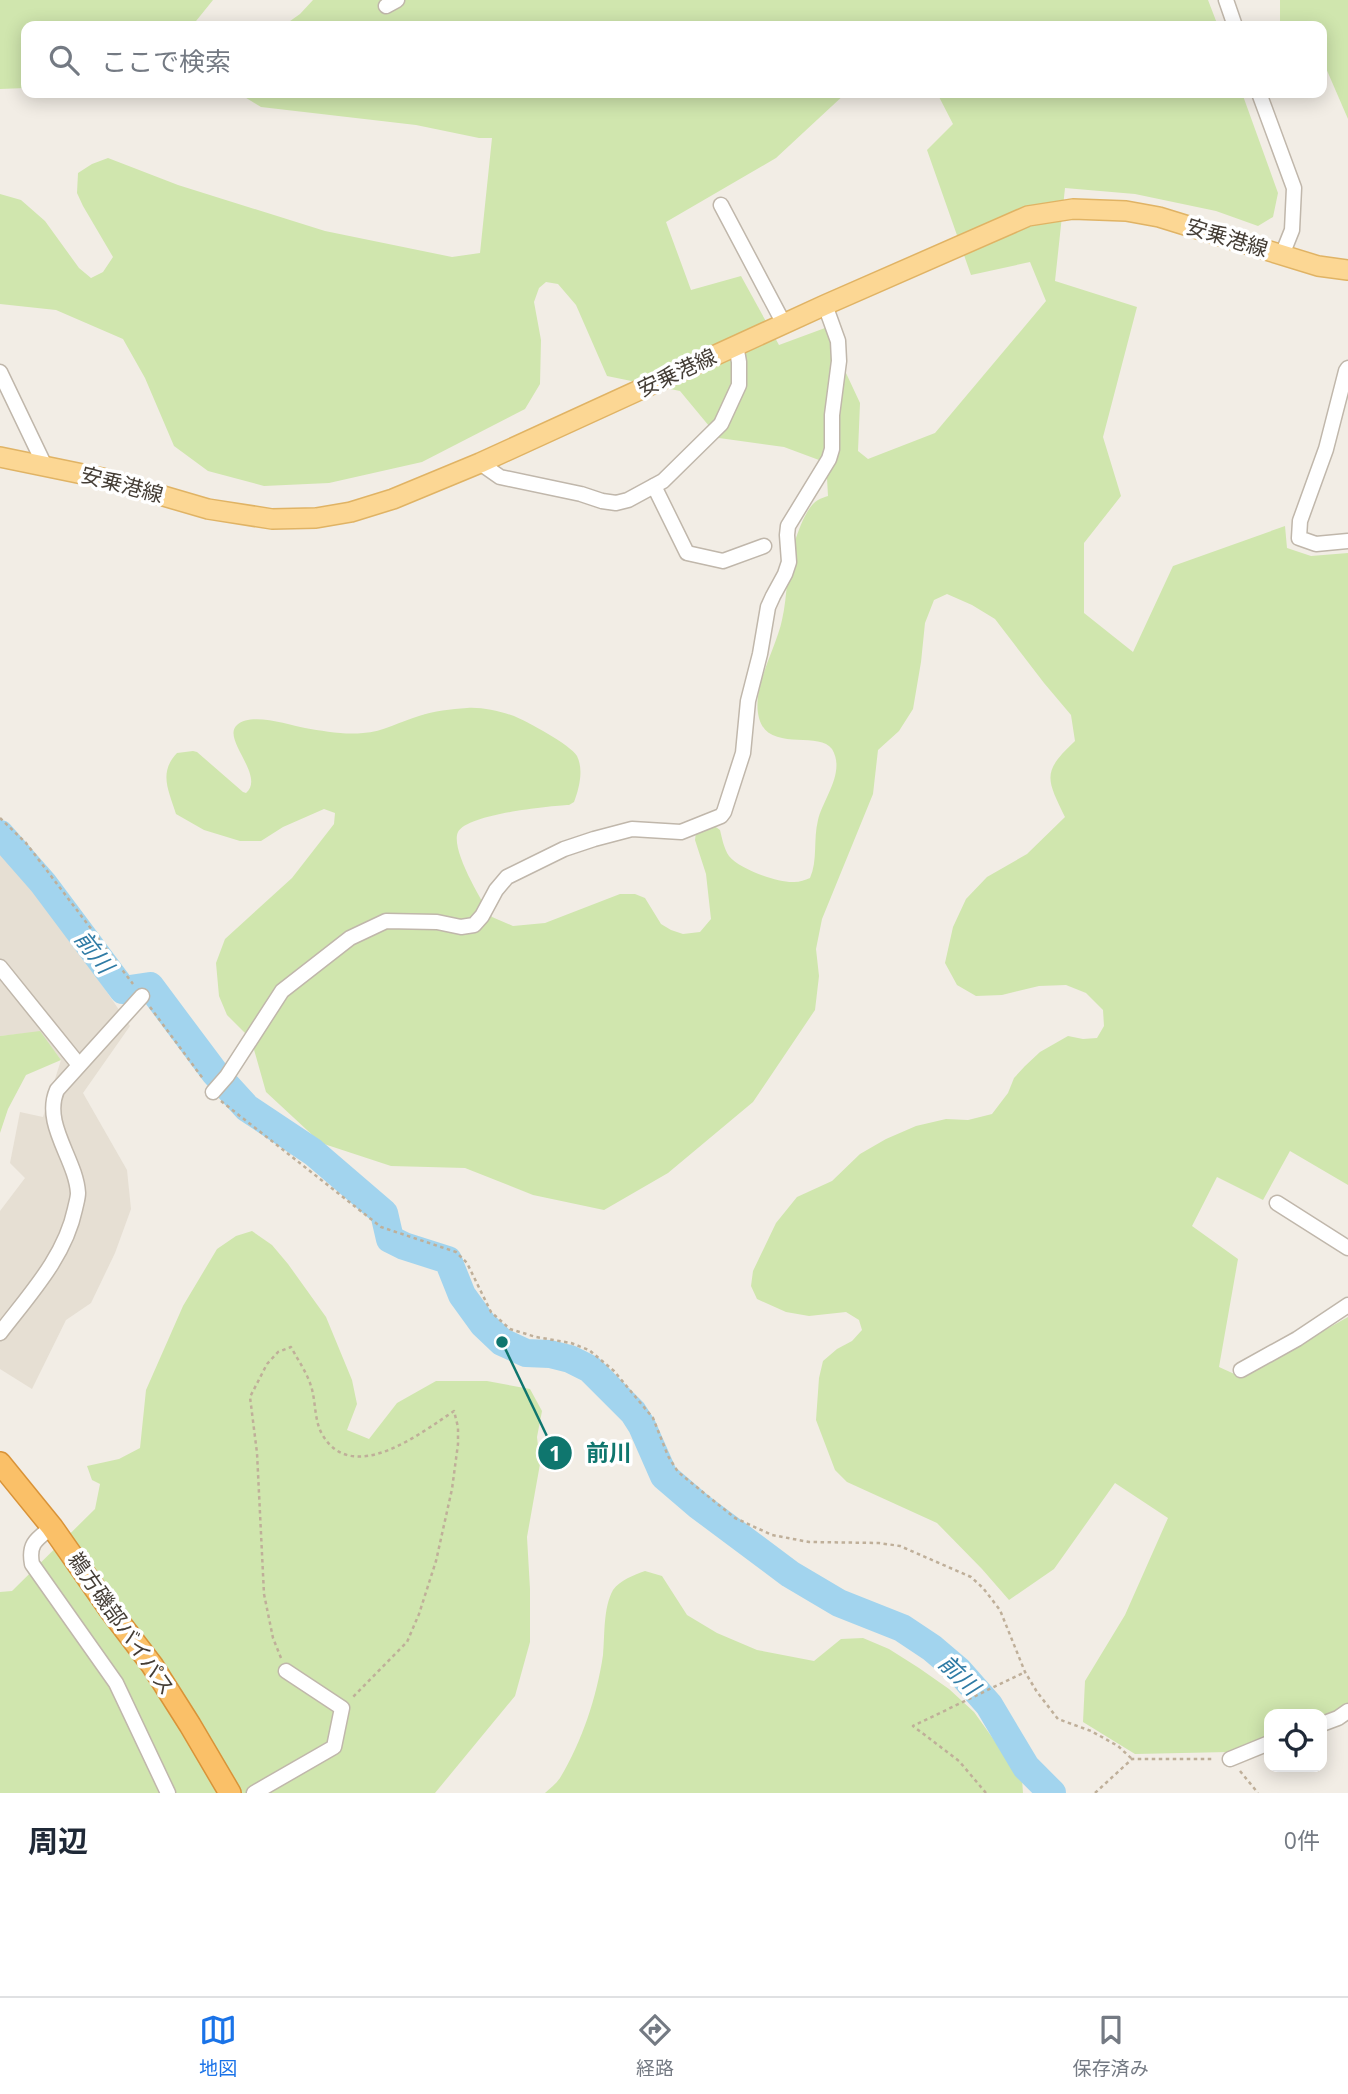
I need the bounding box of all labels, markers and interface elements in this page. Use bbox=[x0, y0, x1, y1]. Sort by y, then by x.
search box bbox=[21, 21, 1327, 98]
icon: search bbox=[45, 41, 83, 79]
text: ここで検索 bbox=[101, 43, 231, 79]
street label: 安乗港線 bbox=[1183, 211, 1272, 263]
street label: 安乗港線 bbox=[633, 342, 721, 403]
street label: 安乗港線 bbox=[78, 460, 166, 508]
water label: 前川 bbox=[68, 923, 123, 982]
callout: 前川 bbox=[537, 1431, 646, 1475]
text: 前川 bbox=[586, 1436, 632, 1468]
text: 1 bbox=[549, 1439, 561, 1467]
street label: 鵜方磯部バイパス bbox=[62, 1547, 181, 1700]
water label: 前川 bbox=[932, 1647, 990, 1704]
map controls bbox=[1264, 1709, 1327, 1772]
button: locate bbox=[1264, 1709, 1327, 1772]
text: 周辺 bbox=[28, 1820, 88, 1861]
text: 0件 bbox=[1284, 1824, 1320, 1856]
tab: 地図 bbox=[199, 2011, 237, 2081]
tab: 経路 bbox=[636, 2011, 674, 2081]
tab: 保存済み bbox=[1073, 2011, 1149, 2081]

